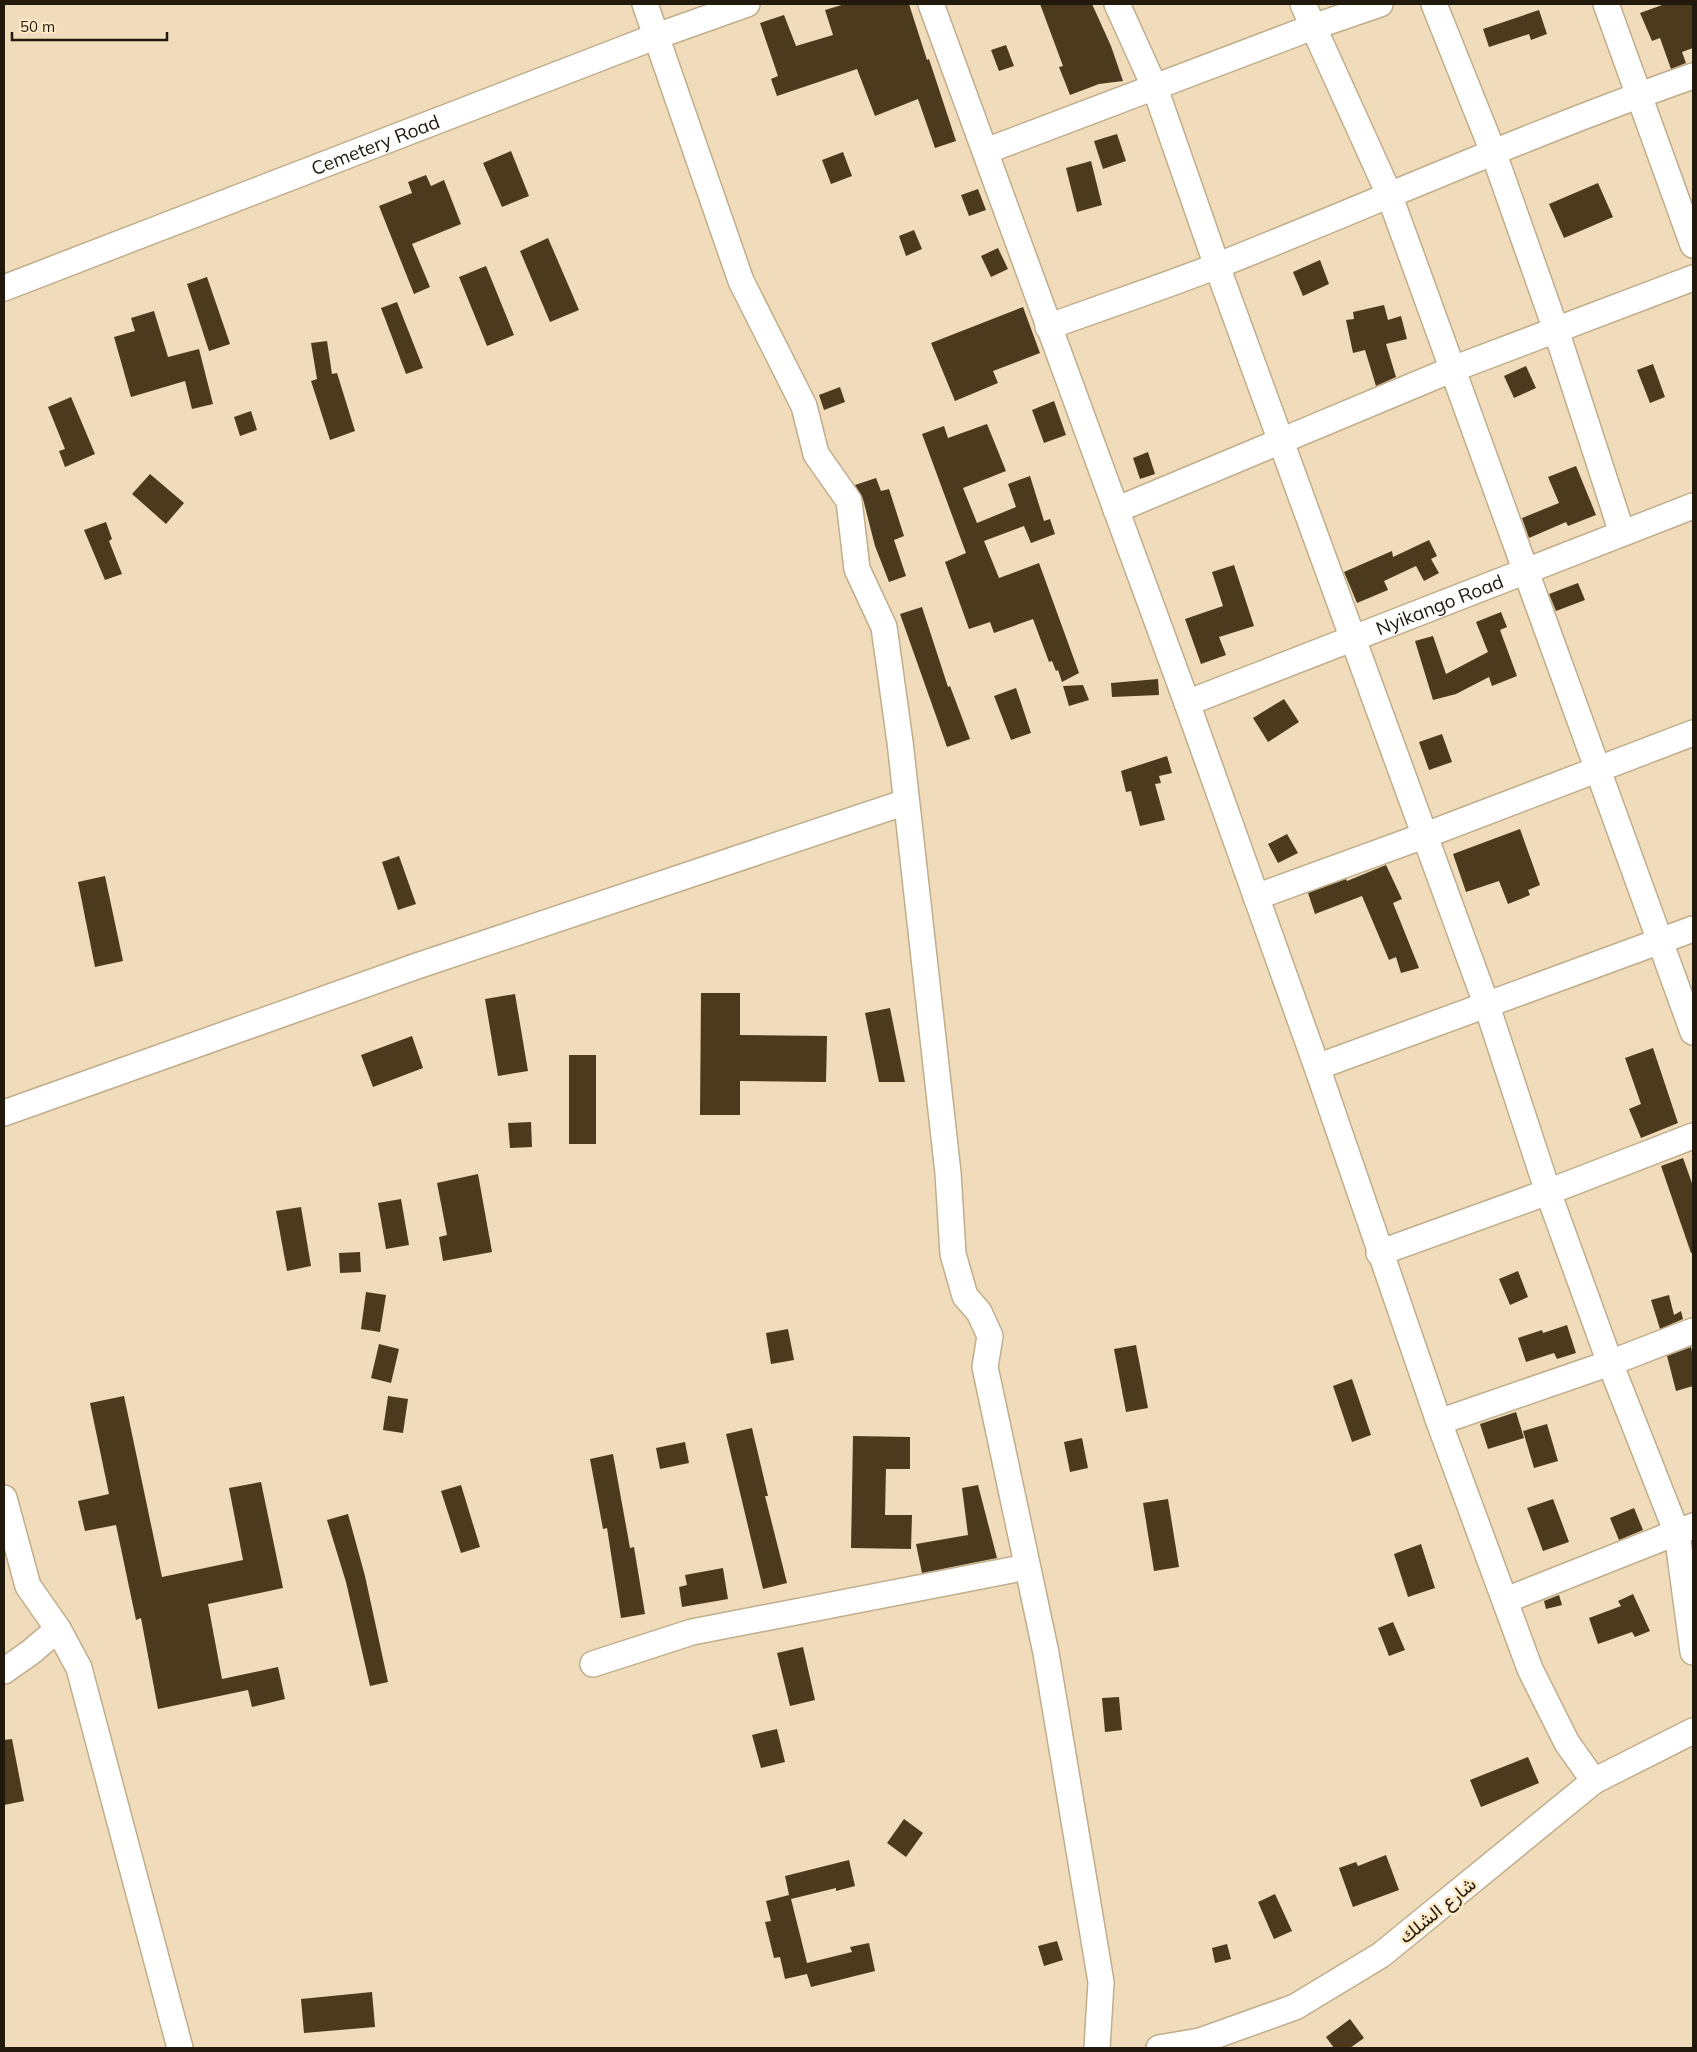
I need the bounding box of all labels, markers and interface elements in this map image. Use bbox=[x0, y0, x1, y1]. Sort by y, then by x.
scale bar bbox=[12, 10, 168, 42]
text: 50 m bbox=[20, 17, 55, 36]
street label: Cemetery Road bbox=[308, 109, 443, 180]
street label: Nyikango Road bbox=[1372, 569, 1507, 640]
street label: شارع الشلك bbox=[1394, 1872, 1481, 1949]

